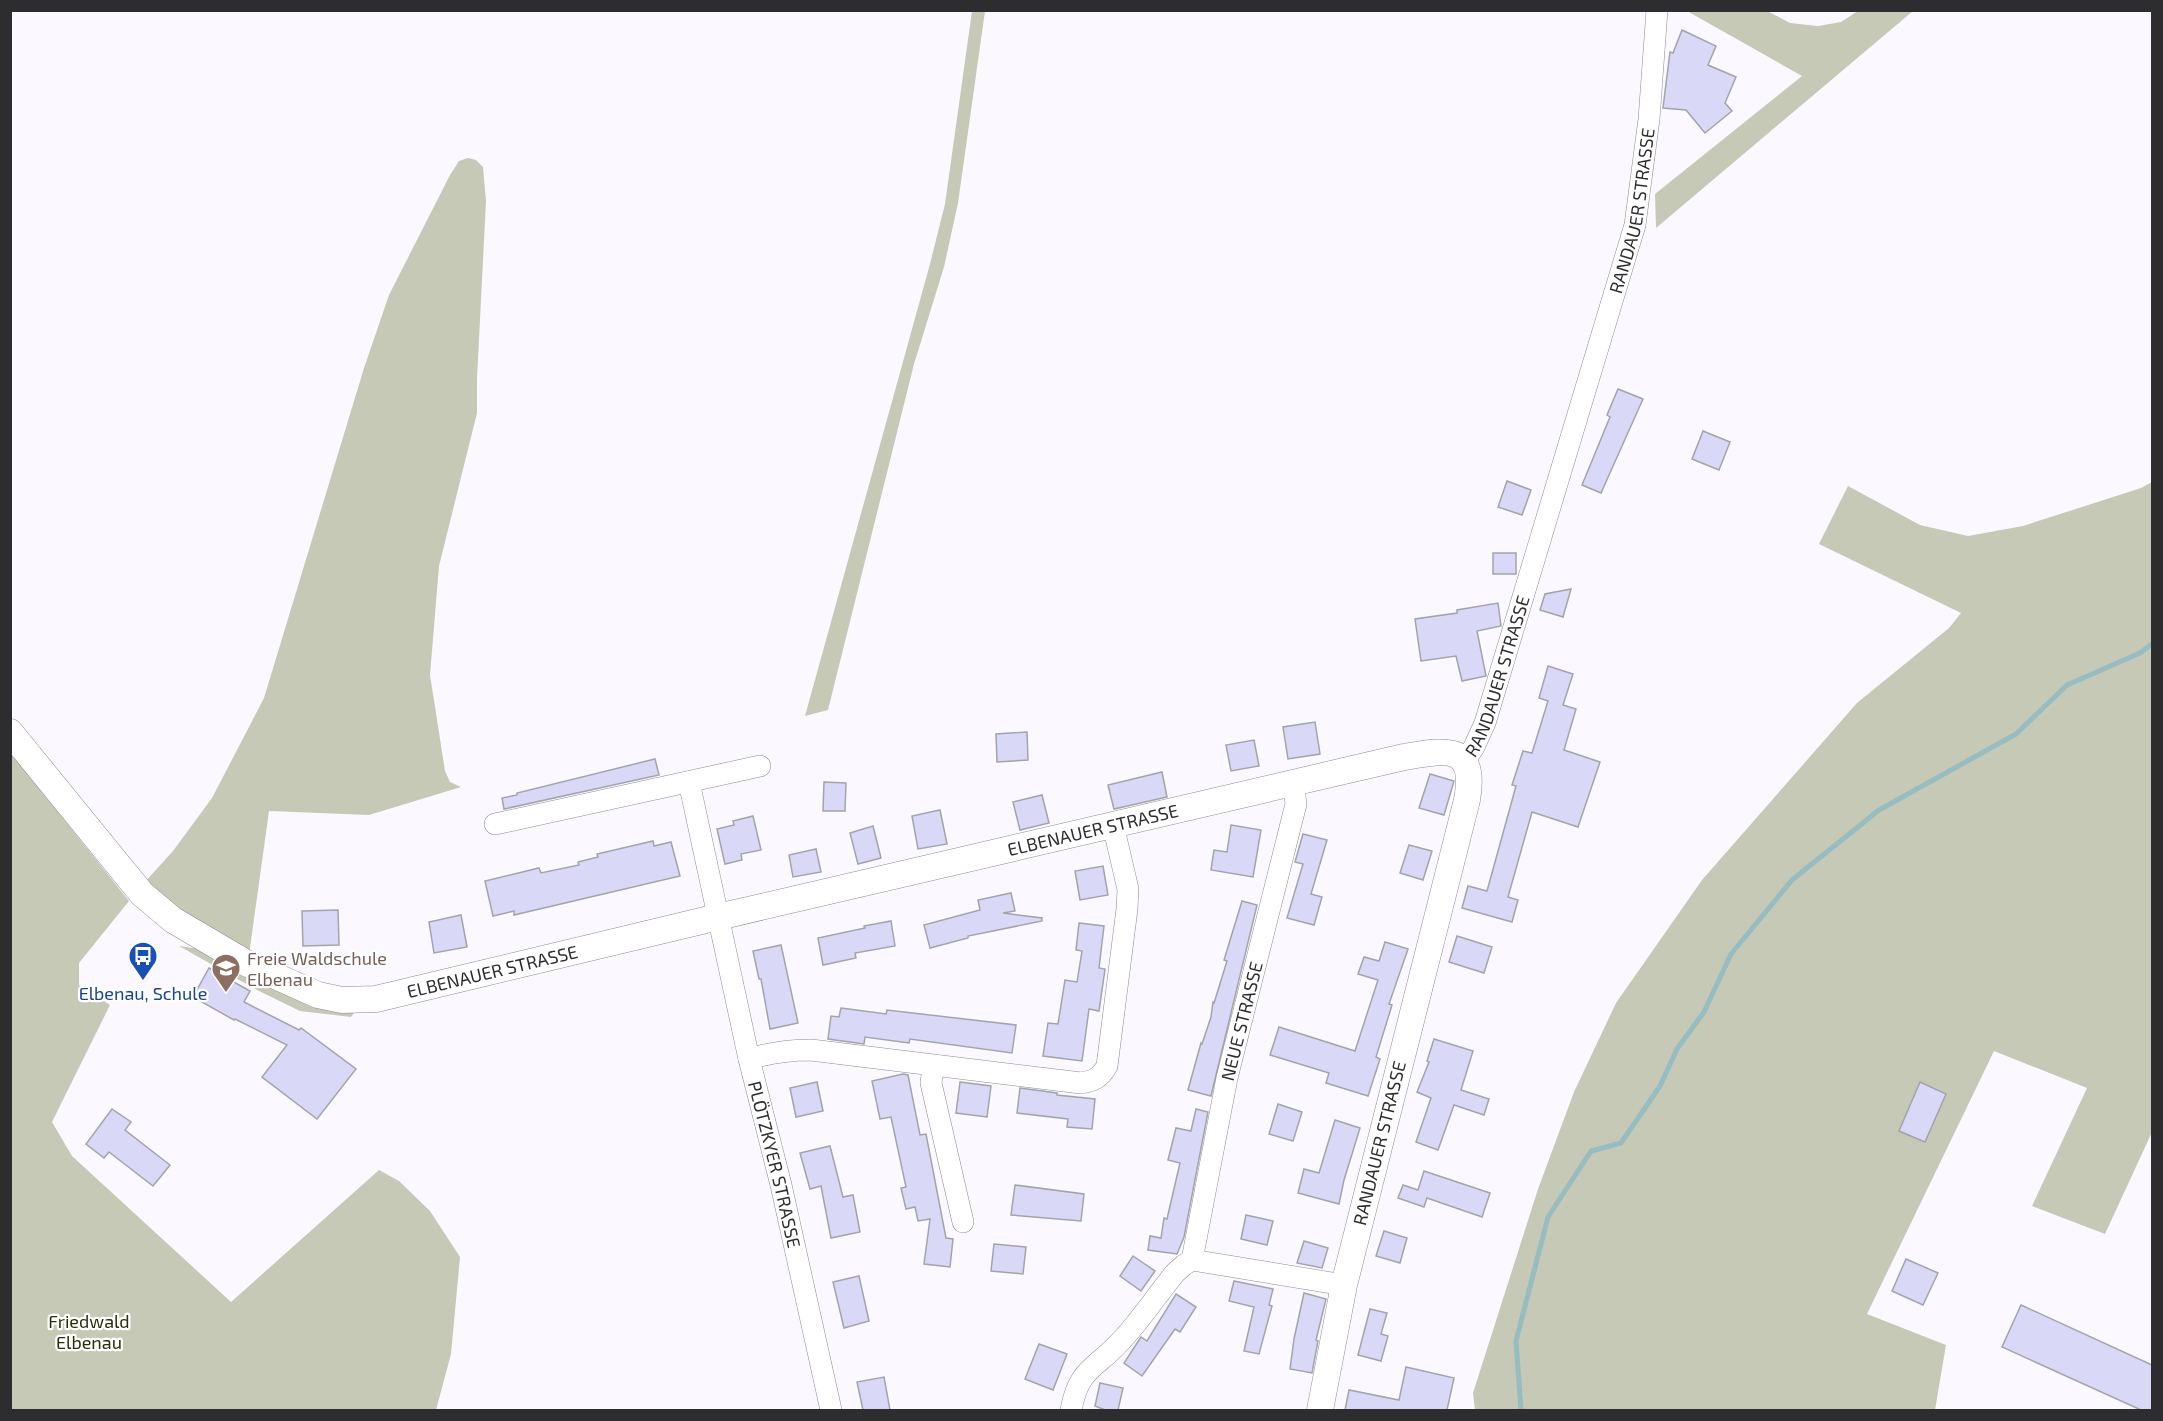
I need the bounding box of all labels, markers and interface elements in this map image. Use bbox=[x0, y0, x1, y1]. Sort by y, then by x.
street label: RANDAUER STRASSE bbox=[1604, 127, 1659, 296]
street label: RANDAUER STRASSE bbox=[1460, 593, 1534, 761]
street label: ELBENAUER STRASSE bbox=[1005, 799, 1180, 860]
bus stop icon: Elbenau, Schule bbox=[127, 940, 159, 982]
street label: ELBENAUER STRASSE bbox=[405, 940, 580, 1002]
place label: Freie Waldschule Elbenau bbox=[247, 947, 387, 990]
school or university icon: Freie Waldschule Elbenau bbox=[210, 952, 242, 994]
street label: NEUE STRASSE bbox=[1216, 959, 1267, 1083]
place label: Elbenau, Schule bbox=[79, 982, 207, 1004]
street label: RANDAUER STRASSE bbox=[1348, 1059, 1410, 1227]
street label: PLÖTZKYER STRASSE bbox=[744, 1079, 806, 1250]
park label: Friedwald Elbenau bbox=[48, 1310, 130, 1353]

